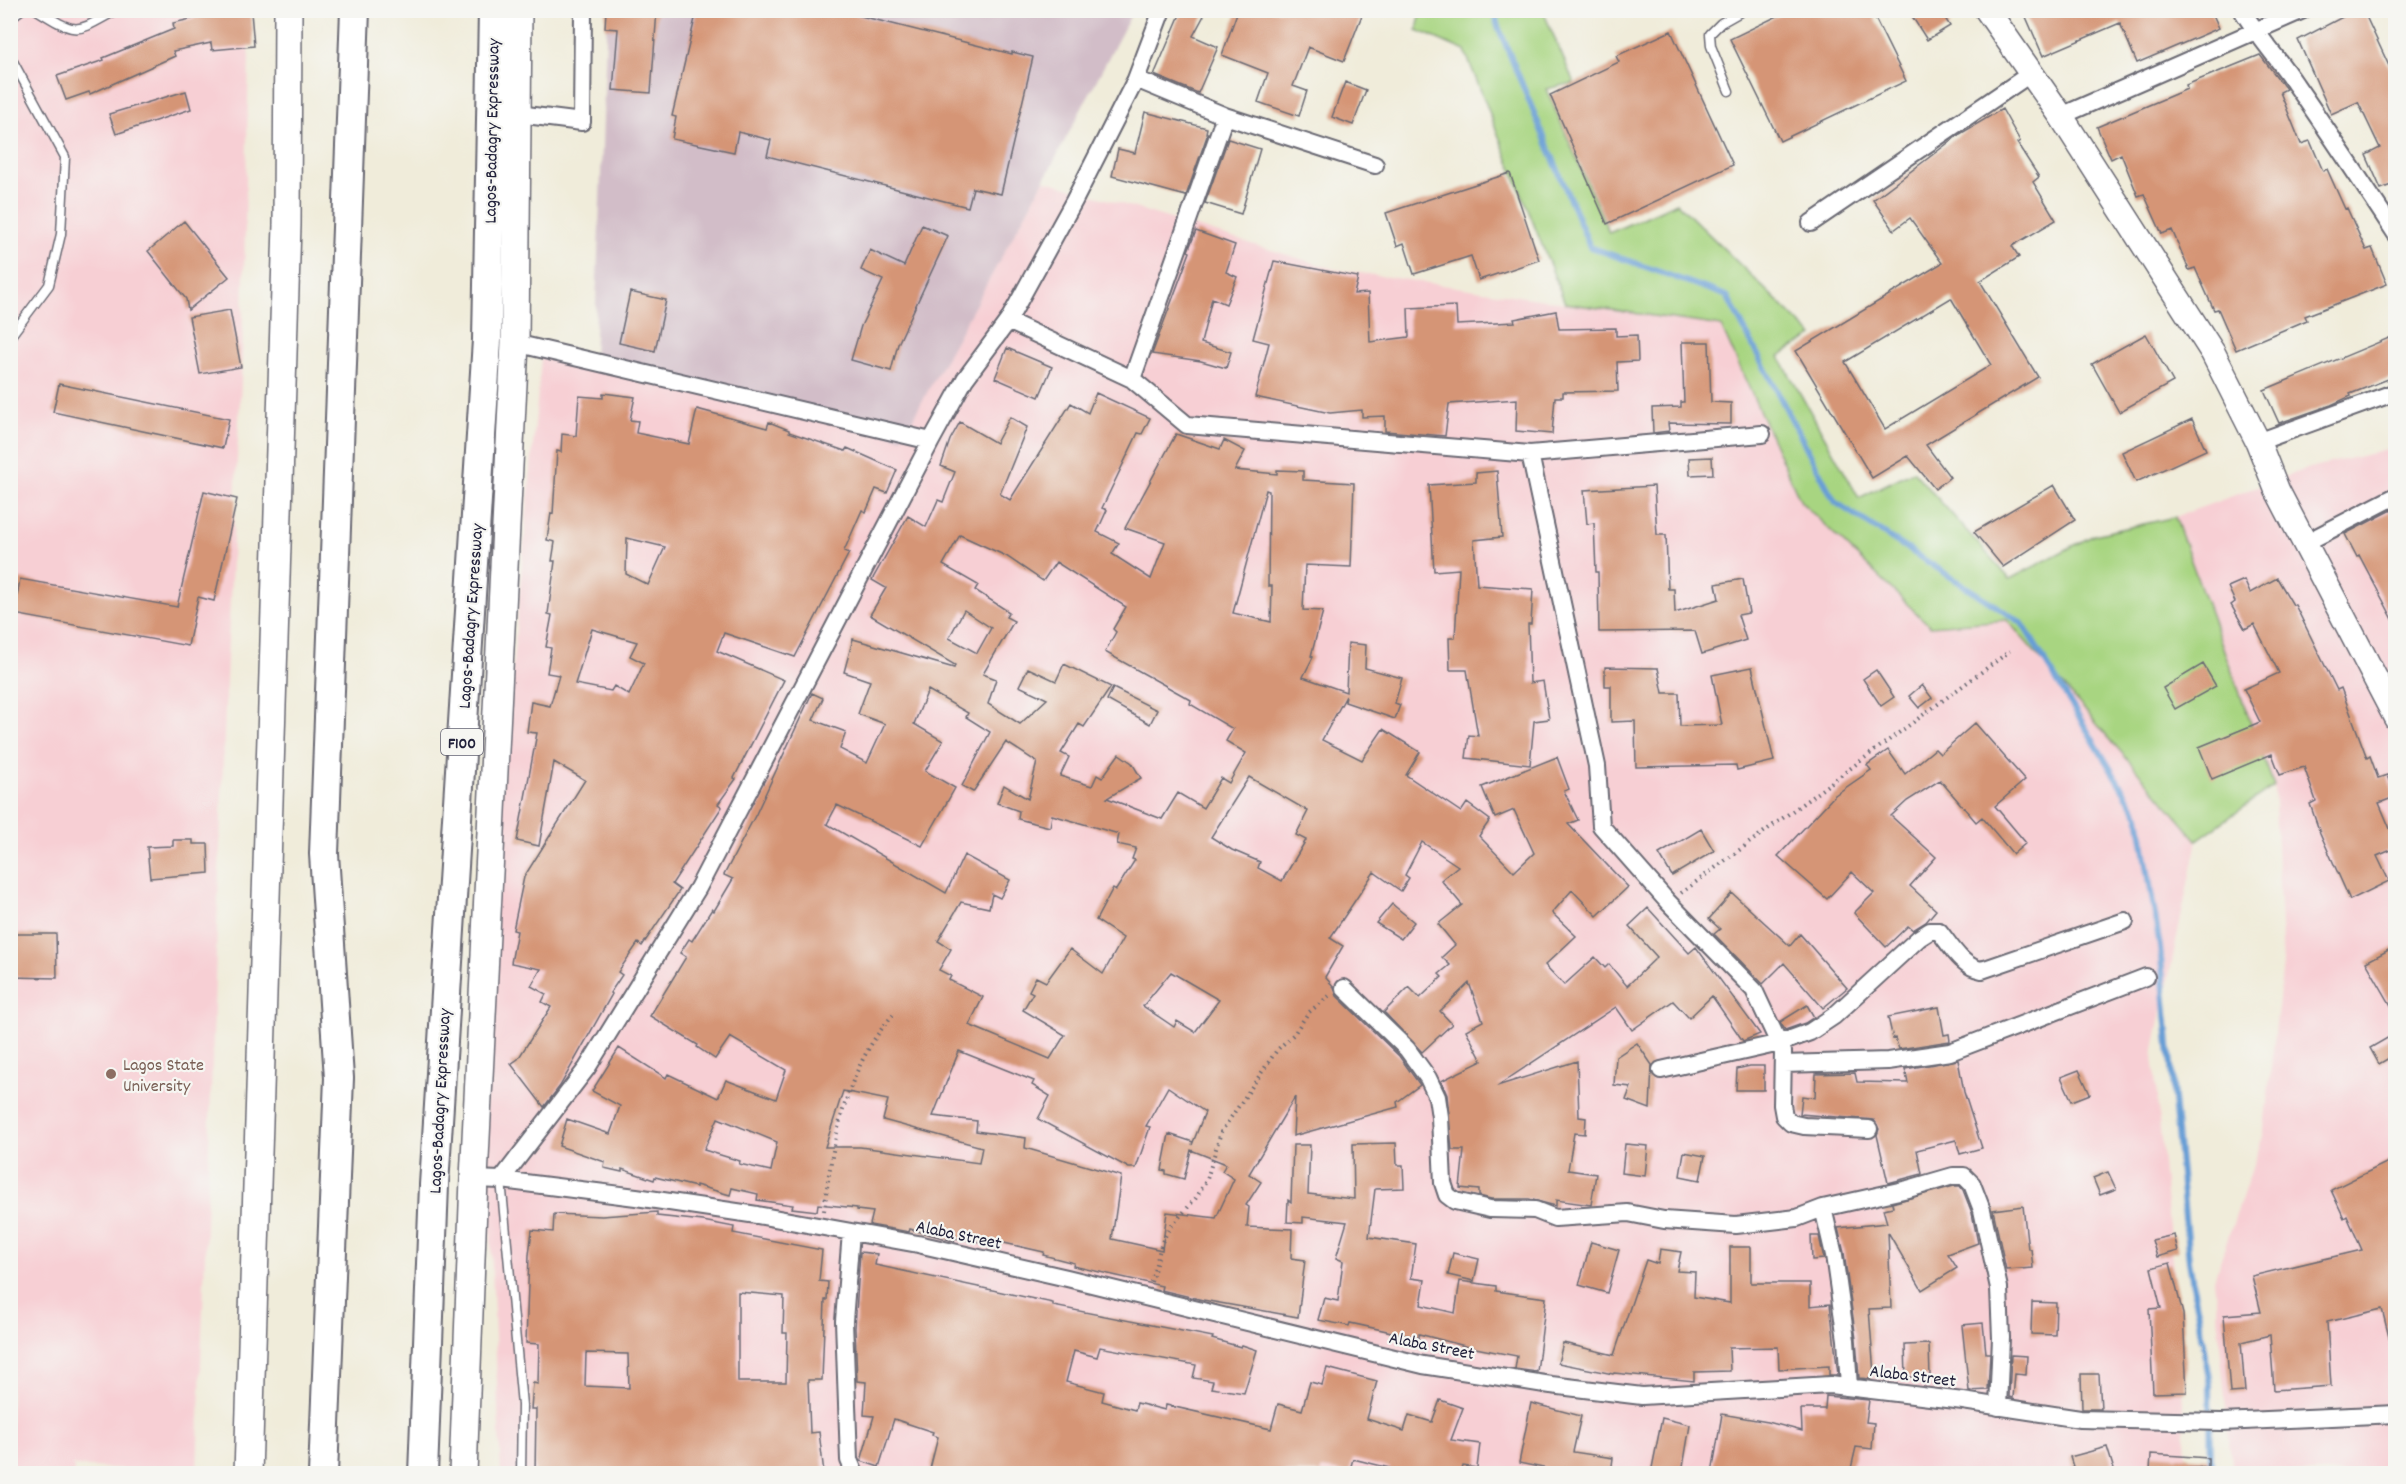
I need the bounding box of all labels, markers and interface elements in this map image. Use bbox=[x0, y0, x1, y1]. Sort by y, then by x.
street label: Lagos-Badagry Expressway bbox=[479, 37, 508, 224]
street label: Lagos-Badagry Expressway bbox=[454, 522, 491, 710]
road number: F100 bbox=[441, 729, 483, 755]
street label: Lagos-Badagry Expressway bbox=[424, 1007, 459, 1194]
place label: Lagos State University bbox=[123, 1054, 204, 1100]
marker: Lagos State University bbox=[104, 1067, 118, 1081]
street label: Alaba Street bbox=[914, 1215, 1004, 1258]
street label: Alaba Street bbox=[1387, 1327, 1477, 1368]
street label: Alaba Street bbox=[1868, 1360, 1958, 1395]

